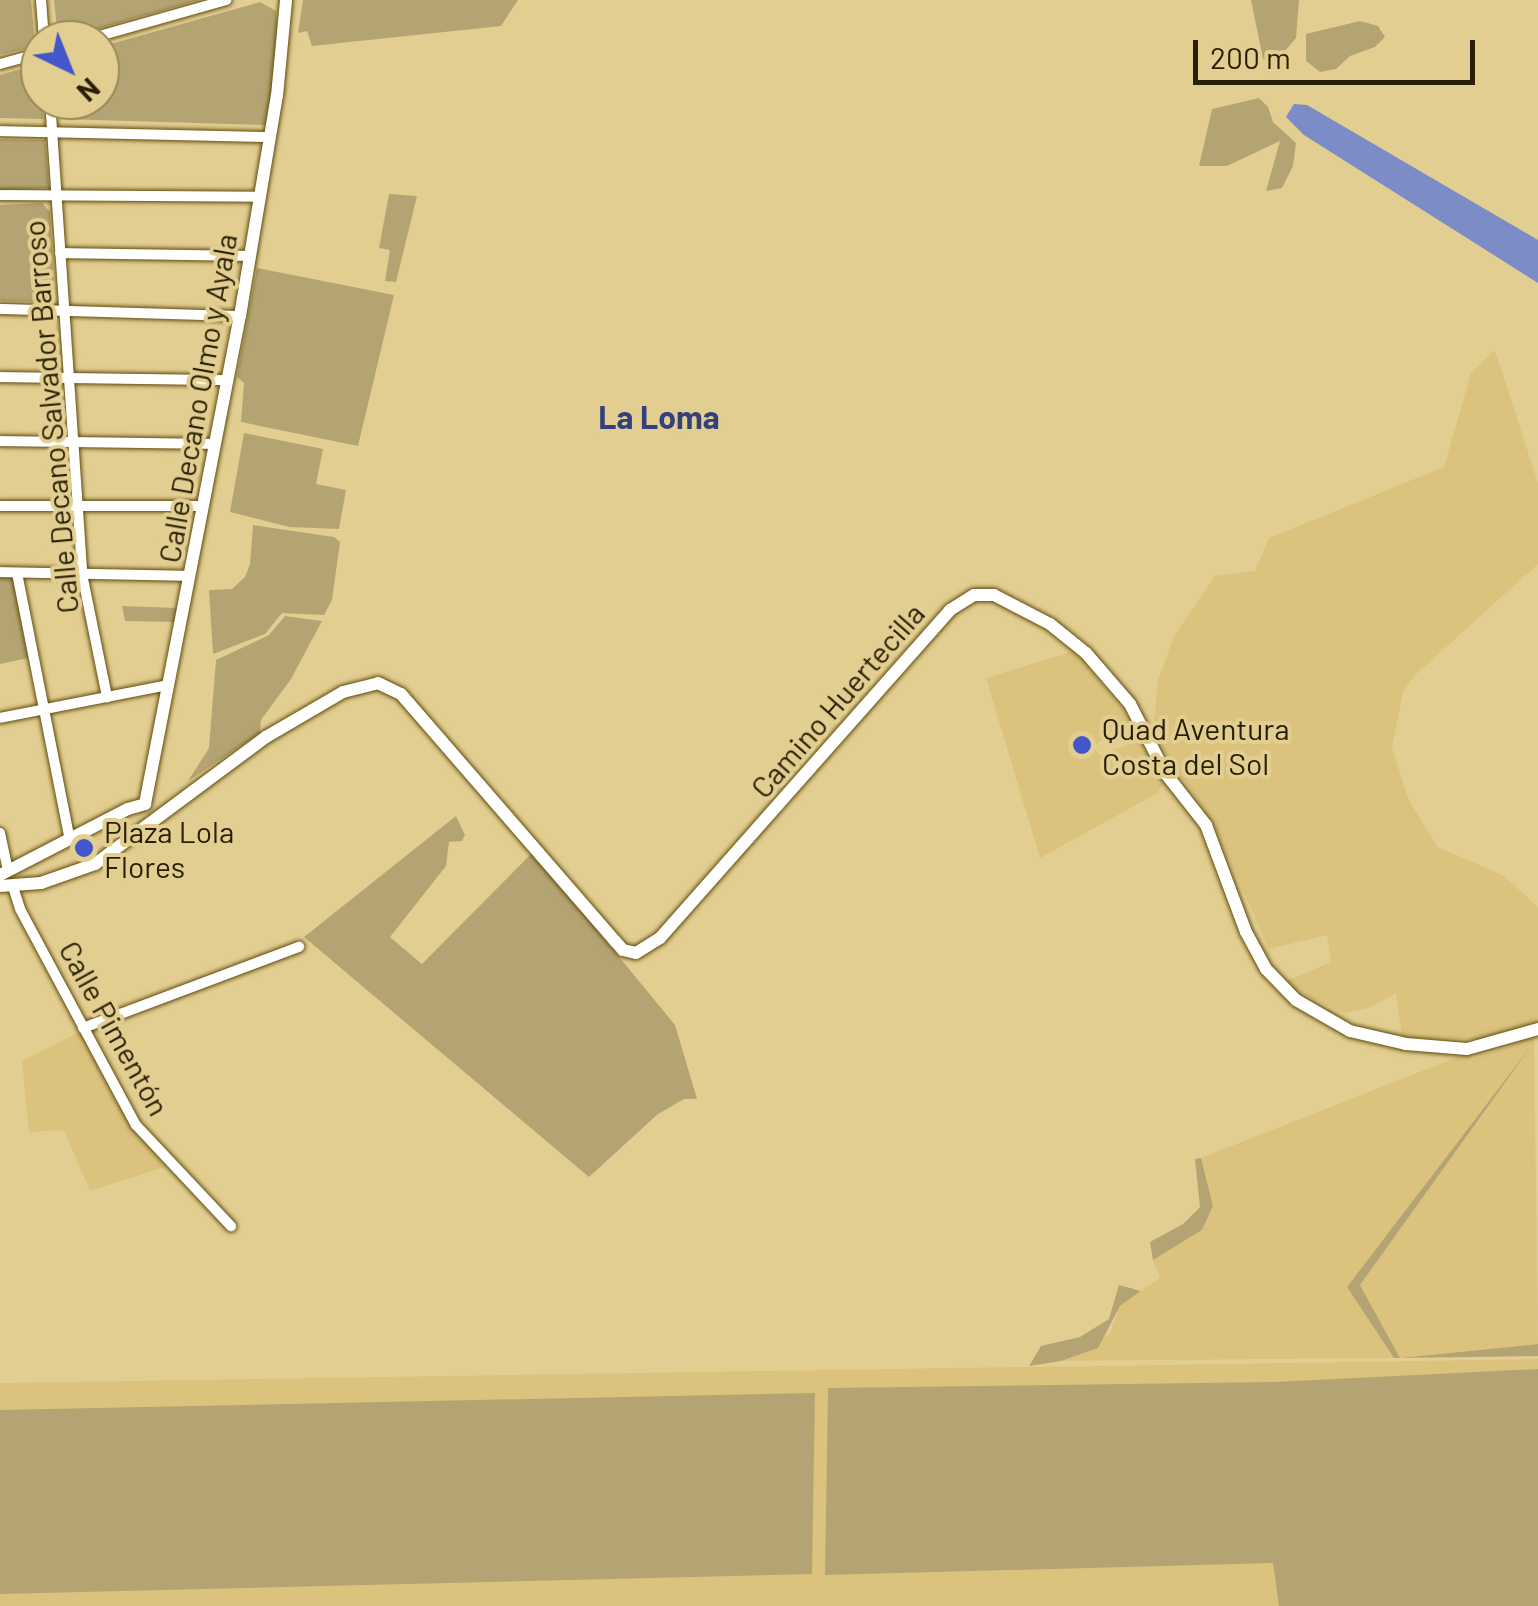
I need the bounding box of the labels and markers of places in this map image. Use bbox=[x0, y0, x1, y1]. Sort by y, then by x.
place label: Quad Aventura Costa del Sol bbox=[1102, 710, 1290, 780]
marker: Quad Aventura Costa del Sol bbox=[1071, 734, 1093, 756]
place label: Plaza Lola Flores bbox=[104, 813, 234, 884]
marker: Plaza Lola Flores bbox=[73, 837, 95, 859]

